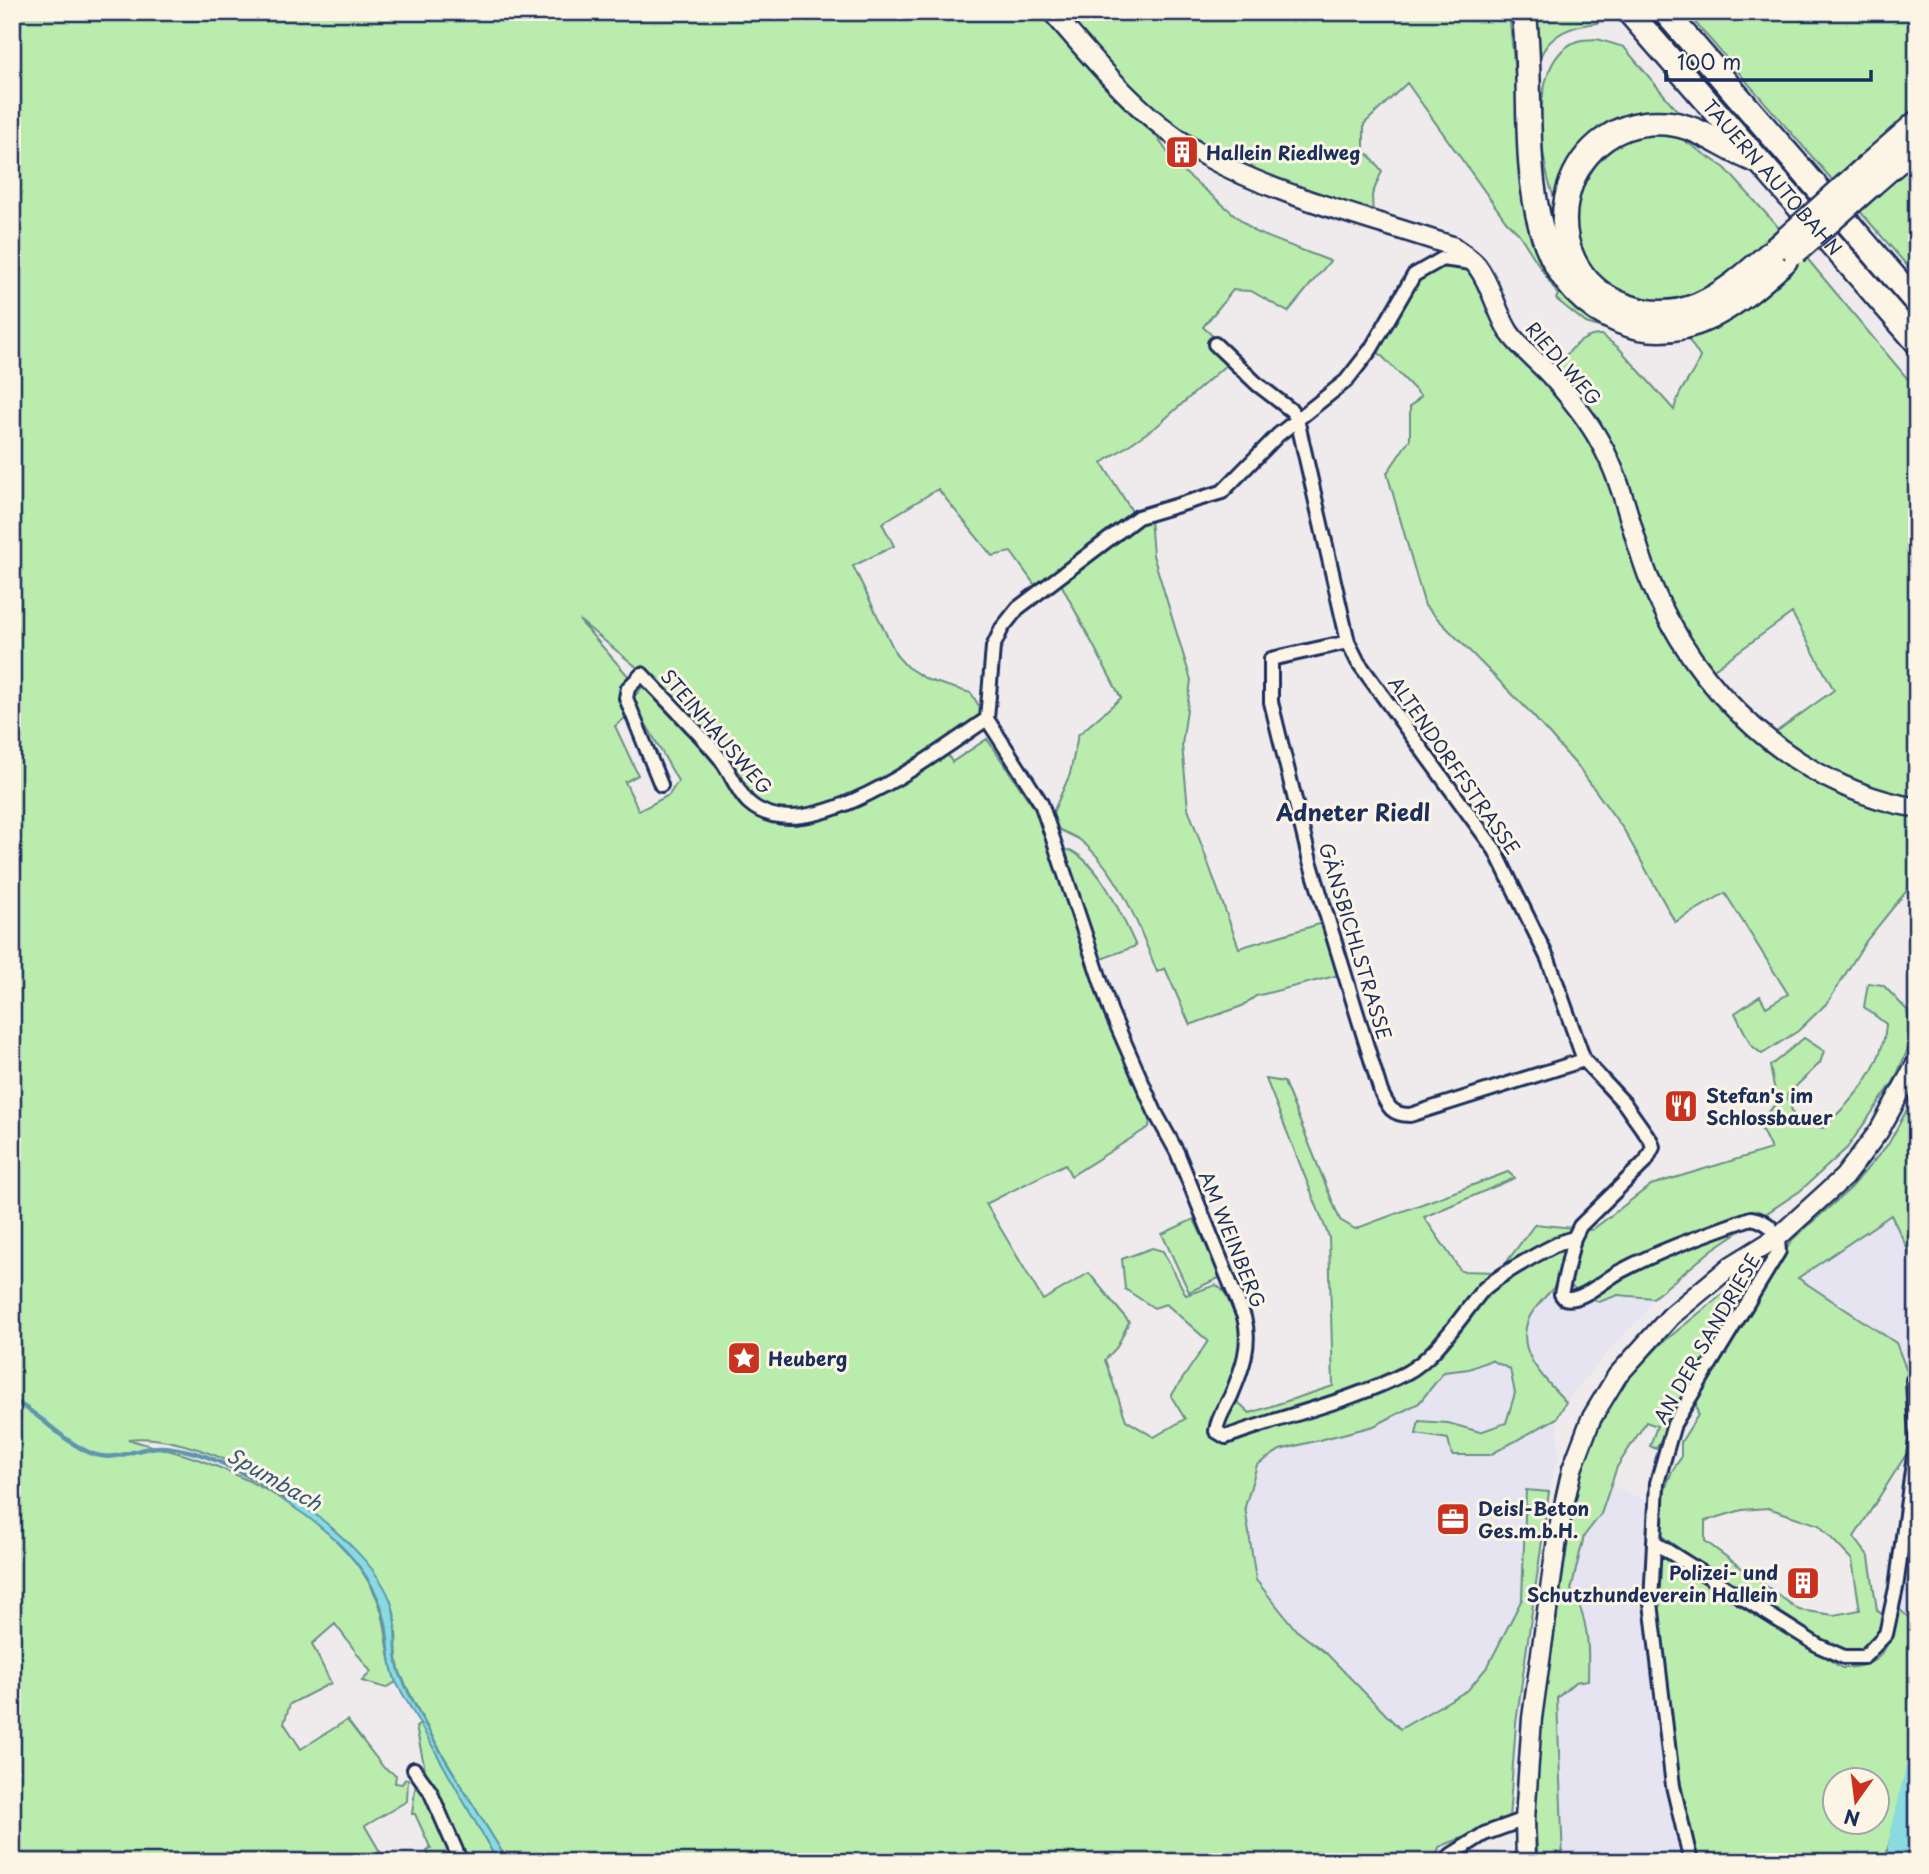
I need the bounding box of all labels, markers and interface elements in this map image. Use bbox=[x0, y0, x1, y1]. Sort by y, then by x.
scale bar bbox=[1666, 38, 1871, 82]
text: 100 m bbox=[1677, 45, 1741, 77]
street label: TAUERN AUTOBAHN bbox=[1697, 93, 1849, 261]
building icon: Hallein Riedlweg bbox=[1163, 133, 1201, 171]
place label: Hallein Riedlweg bbox=[1206, 138, 1361, 166]
street label: RIEDLWEG bbox=[1520, 315, 1608, 411]
street label: STEINHAUSWEG bbox=[655, 662, 779, 800]
street label: ALTENDORFFSTRASSE bbox=[1383, 670, 1527, 860]
district label: Adneter Riedl bbox=[1275, 794, 1430, 829]
street label: GÄNSBICHLSTRASSE bbox=[1313, 839, 1399, 1043]
place label: Stefan's im Schlossbauer bbox=[1706, 1081, 1833, 1131]
restaurant icon: Stefan's im Schlossbauer bbox=[1662, 1087, 1700, 1125]
street label: AM WEINBERG bbox=[1193, 1167, 1273, 1311]
street label: AN DER SANDRIESE bbox=[1646, 1248, 1766, 1428]
place icon: Heuberg bbox=[725, 1339, 763, 1377]
place label: Heuberg bbox=[768, 1344, 847, 1372]
water label: Spumbach bbox=[222, 1438, 329, 1518]
place label: Deisl-Beton Ges.m.b.H. bbox=[1478, 1494, 1589, 1544]
office icon: Deisl-Beton Ges.m.b.H. bbox=[1434, 1500, 1472, 1538]
place label: Polizei- und Schutzhundeverein Hallein bbox=[1527, 1558, 1778, 1608]
building icon: Polizei- und Schutzhundeverein Hallein bbox=[1784, 1564, 1822, 1602]
north arrow bbox=[1820, 1766, 1890, 1836]
text: N bbox=[1841, 1803, 1862, 1834]

